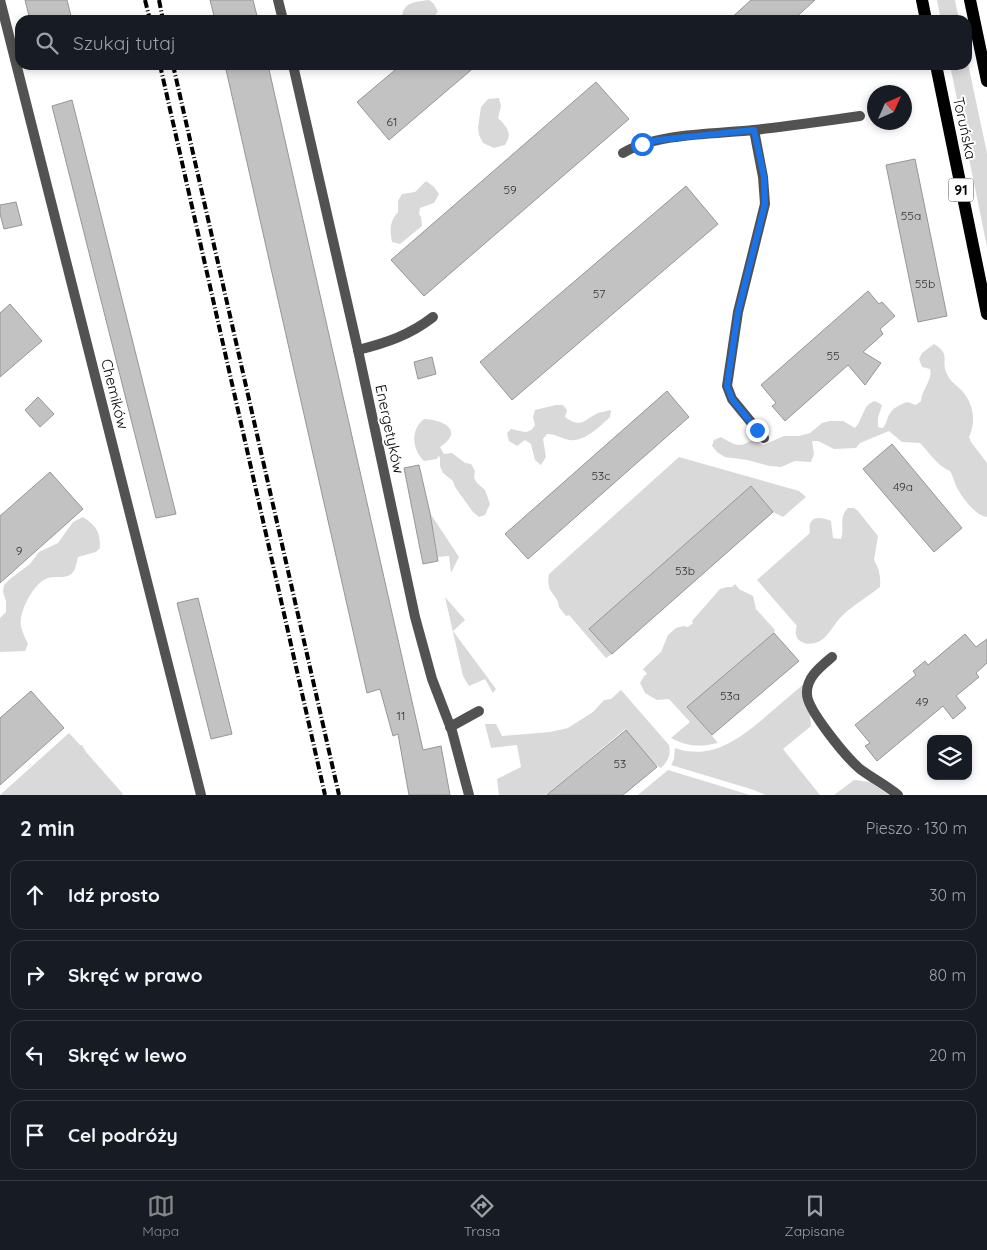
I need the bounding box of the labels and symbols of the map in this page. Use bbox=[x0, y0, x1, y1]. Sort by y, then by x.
north arrow bbox=[867, 85, 912, 130]
street label: Toruńska bbox=[949, 95, 981, 161]
house number: 61 bbox=[387, 114, 397, 129]
route start bbox=[631, 133, 654, 156]
road number: 91 bbox=[948, 178, 974, 202]
house number: 59 bbox=[503, 182, 517, 197]
house number: 55a bbox=[901, 208, 921, 223]
house number: 55b bbox=[915, 276, 935, 291]
house number: 57 bbox=[593, 286, 605, 301]
house number: 55 bbox=[826, 348, 840, 363]
street label: Chemików bbox=[97, 357, 133, 431]
street label: Energetyków bbox=[371, 383, 409, 475]
route end bbox=[746, 419, 769, 442]
house number: 53c bbox=[591, 468, 611, 483]
house number: 49a bbox=[893, 479, 913, 494]
house number: 9 bbox=[16, 543, 23, 558]
house number: 53b bbox=[675, 563, 695, 578]
house number: 53a bbox=[720, 688, 740, 703]
house number: 49 bbox=[916, 694, 929, 709]
house number: 11 bbox=[397, 708, 405, 723]
house number: 53 bbox=[614, 756, 626, 771]

